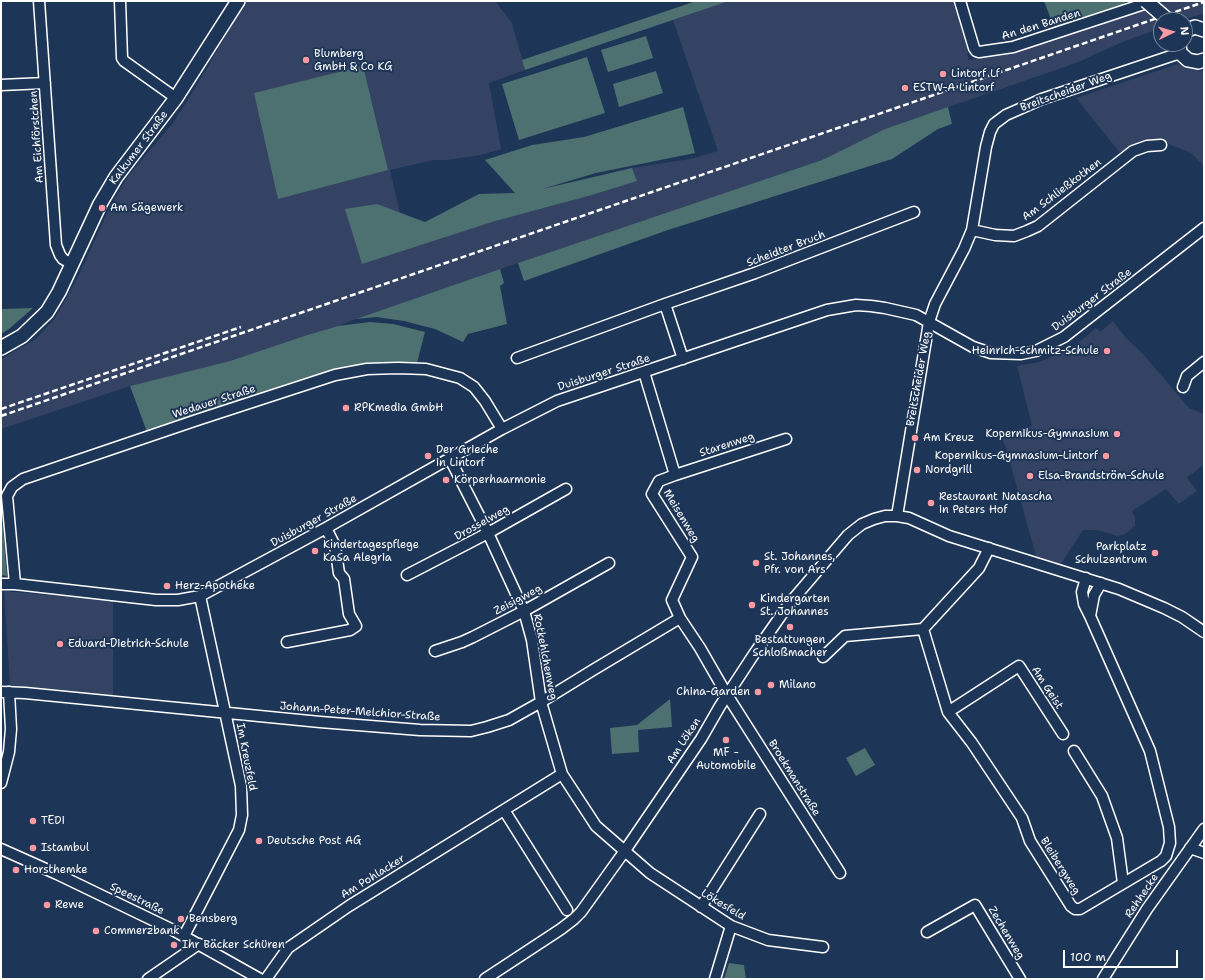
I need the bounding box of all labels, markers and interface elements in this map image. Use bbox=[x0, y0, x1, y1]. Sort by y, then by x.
street label: An den Banden bbox=[1000, 7, 1082, 43]
north arrow bbox=[1153, 12, 1193, 52]
text: N bbox=[1177, 26, 1192, 36]
place label: Blumberg GmbH & Co KG bbox=[314, 47, 393, 73]
marker: Blumberg GmbH & Co KG bbox=[301, 55, 311, 65]
place label: Lintorf Lf bbox=[951, 67, 1000, 81]
marker: Lintorf Lf bbox=[938, 69, 948, 79]
street label: Breitscheider Weg bbox=[1019, 69, 1113, 115]
place label: ESTW-A Lintorf bbox=[913, 81, 994, 95]
marker: ESTW-A Lintorf bbox=[900, 83, 910, 93]
street label: Am Eichförstchen bbox=[27, 90, 47, 184]
street label: Kalkumer Straße bbox=[107, 108, 171, 188]
street label: Am Schließkothen bbox=[1020, 156, 1104, 224]
place label: Am Sägewerk bbox=[110, 201, 183, 215]
marker: Am Sägewerk bbox=[97, 203, 107, 213]
street label: Scheidter Bruch bbox=[745, 228, 827, 270]
street label: Duisburger Straße bbox=[1050, 266, 1134, 334]
street label: Breitscheider Weg bbox=[904, 331, 934, 427]
place label: Heinrich-Schmitz-Schule bbox=[972, 344, 1099, 358]
marker: Heinrich-Schmitz-Schule bbox=[1102, 346, 1112, 356]
street label: Duisburger Straße bbox=[556, 352, 652, 394]
street label: Wedauer Straße bbox=[171, 382, 257, 422]
place label: RPKmedia GmbH bbox=[354, 401, 443, 415]
marker: RPKmedia GmbH bbox=[341, 403, 351, 413]
place label: Kopernikus-Gymnasium bbox=[985, 427, 1109, 441]
marker: Kopernikus-Gymnasium bbox=[1112, 429, 1122, 439]
street label: Starenweg bbox=[698, 430, 756, 460]
place label: Am Kreuz bbox=[923, 431, 974, 445]
marker: Am Kreuz bbox=[910, 433, 920, 443]
place label: Der Grieche in Lintorf bbox=[436, 443, 499, 469]
place label: Kopernikus-Gymnasium-Lintorf bbox=[935, 449, 1098, 463]
marker: Der Grieche in Lintorf bbox=[423, 451, 433, 461]
marker: Kopernikus-Gymnasium-Lintorf bbox=[1101, 451, 1111, 461]
place label: Nordgrill bbox=[925, 463, 972, 477]
marker: Nordgrill bbox=[912, 465, 922, 475]
place label: Elsa-Brandström-Schule bbox=[1038, 469, 1164, 483]
marker: Elsa-Brandström-Schule bbox=[1025, 471, 1035, 481]
place label: Körperhaarmonie bbox=[454, 473, 546, 487]
marker: Körperhaarmonie bbox=[441, 475, 451, 485]
street label: Meisenweg bbox=[660, 487, 702, 545]
place label: Restaurant Natascha in Peters Hof bbox=[939, 490, 1052, 516]
street label: Duisburger Straße bbox=[269, 492, 359, 550]
marker: Restaurant Natascha in Peters Hof bbox=[926, 498, 936, 508]
street label: Drosselweg bbox=[452, 503, 512, 543]
place label: Kindertagespflege KaSa Alegria bbox=[323, 538, 419, 564]
place label: Parkplatz Schulzentrum bbox=[1075, 540, 1147, 566]
marker: Kindertagespflege KaSa Alegria bbox=[310, 546, 320, 556]
marker: Parkplatz Schulzentrum bbox=[1150, 548, 1160, 558]
place label: St. Johannes, Pfr. von Ars bbox=[764, 550, 835, 576]
marker: St. Johannes, Pfr. von Ars bbox=[751, 558, 761, 568]
place label: Herz-Apotheke bbox=[175, 579, 255, 593]
marker: Herz-Apotheke bbox=[162, 581, 172, 591]
street label: Zeisigweg bbox=[492, 582, 544, 618]
place label: Kindergarten St. Johannes bbox=[760, 592, 830, 618]
marker: Kindergarten St. Johannes bbox=[747, 600, 757, 610]
street label: Rotkehlchenweg bbox=[530, 613, 560, 701]
marker: Bestattungen Schloßmacher bbox=[785, 622, 795, 632]
place label: Bestattungen Schloßmacher bbox=[753, 633, 827, 659]
place label: Eduard-Dietrich-Schule bbox=[68, 637, 189, 651]
marker: Eduard-Dietrich-Schule bbox=[55, 639, 65, 649]
street label: Am Geist bbox=[1028, 664, 1066, 712]
place label: Milano bbox=[779, 678, 816, 692]
marker: Milano bbox=[766, 680, 776, 690]
place label: China-Garden bbox=[676, 685, 750, 699]
marker: China-Garden bbox=[753, 687, 763, 697]
street label: Johann-Peter-Melchior-Straße bbox=[279, 700, 441, 724]
street label: Am Löken bbox=[664, 715, 704, 767]
street label: Im Kreuzfeld bbox=[233, 722, 259, 792]
marker: MF - Automobile bbox=[721, 735, 731, 745]
street label: Broekmanstraße bbox=[765, 737, 823, 819]
place label: MF - Automobile bbox=[696, 746, 756, 772]
place label: TEDi bbox=[41, 814, 65, 828]
marker: TEDi bbox=[28, 816, 38, 826]
place label: Deutsche Post AG bbox=[267, 834, 361, 848]
street label: Bleibergweg bbox=[1037, 835, 1083, 897]
marker: Deutsche Post AG bbox=[254, 836, 264, 846]
place label: Istambul bbox=[41, 841, 89, 855]
marker: Istambul bbox=[28, 843, 38, 853]
street label: Am Pohlacker bbox=[339, 852, 407, 902]
place label: Horsthemke bbox=[24, 863, 88, 877]
marker: Horsthemke bbox=[11, 865, 21, 875]
street label: Rehhecke bbox=[1122, 871, 1162, 921]
street label: Speestraße bbox=[108, 880, 166, 918]
street label: Lökesfeld bbox=[698, 887, 748, 923]
place label: Rewe bbox=[55, 898, 84, 912]
marker: Rewe bbox=[42, 900, 52, 910]
street label: Zechenweg bbox=[985, 904, 1027, 962]
place label: Bensberg bbox=[189, 912, 237, 926]
marker: Bensberg bbox=[176, 914, 186, 924]
place label: Commerzbank bbox=[104, 924, 180, 938]
marker: Commerzbank bbox=[91, 926, 101, 936]
place label: Ihr Bäcker Schüren bbox=[182, 938, 285, 952]
marker: Ihr Bäcker Schüren bbox=[169, 940, 179, 950]
scale bar bbox=[1065, 942, 1180, 968]
text: 100 m bbox=[1070, 949, 1106, 965]

